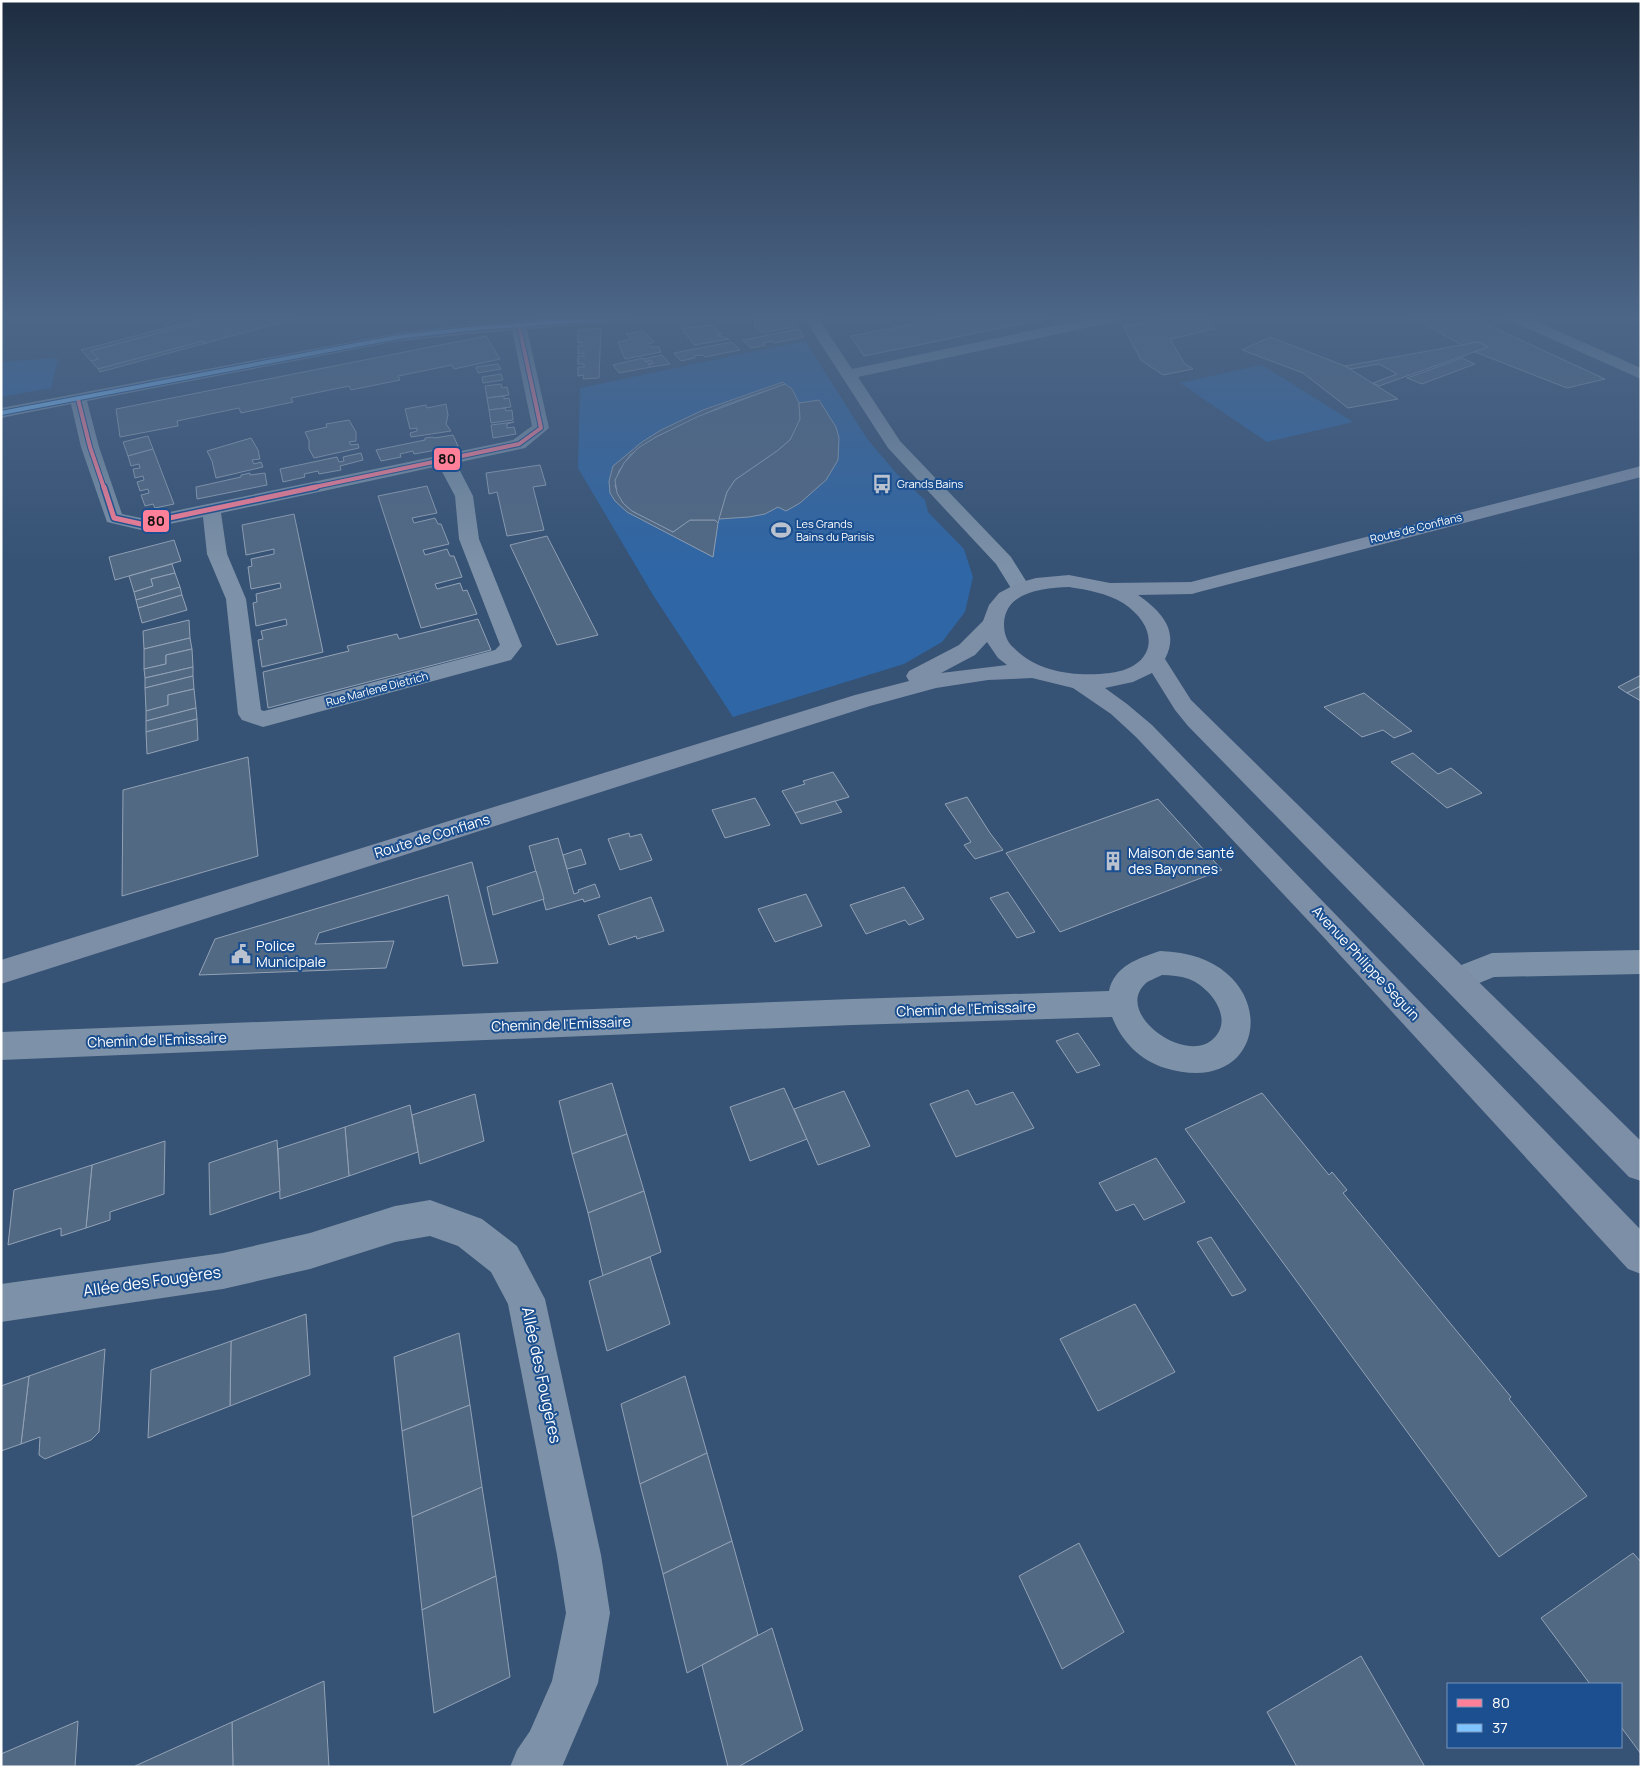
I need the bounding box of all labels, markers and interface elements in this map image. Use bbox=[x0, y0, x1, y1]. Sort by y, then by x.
line badge: 80 bbox=[433, 447, 461, 471]
text: 80 bbox=[438, 449, 456, 468]
bus stop icon: Grands Bains bbox=[871, 473, 893, 495]
place label: Grands Bains bbox=[897, 476, 964, 491]
line badge: 80 bbox=[142, 509, 170, 533]
street label: Route de Conflans bbox=[1368, 509, 1464, 546]
text: 80 bbox=[147, 511, 165, 530]
place label: Les Grands Bains du Parisis bbox=[796, 516, 875, 544]
sports icon: Les Grands Bains du Parisis bbox=[770, 519, 792, 541]
street label: Rue Marlene Dietrich bbox=[324, 668, 430, 709]
street label: Route de Conflans bbox=[372, 809, 492, 862]
place label: Maison de santé des Bayonnes bbox=[1128, 843, 1234, 878]
building icon: Maison de santé des Bayonnes bbox=[1102, 850, 1124, 872]
street label: Avenue Philippe Seguin bbox=[1308, 901, 1424, 1024]
place label: Police Municipale bbox=[256, 936, 326, 971]
public building icon: Police Municipale bbox=[230, 943, 252, 965]
street label: Chemin de l'Emissaire bbox=[896, 997, 1036, 1020]
street label: Chemin de l'Emissaire bbox=[491, 1012, 631, 1035]
street label: Chemin de l'Emissaire bbox=[87, 1028, 227, 1051]
street label: Allée des Fougères bbox=[82, 1260, 222, 1302]
street label: Allée des Fougères bbox=[517, 1305, 567, 1445]
legend bbox=[1447, 1683, 1622, 1748]
text: 80 bbox=[1492, 1692, 1510, 1713]
text: 37 bbox=[1492, 1717, 1508, 1738]

